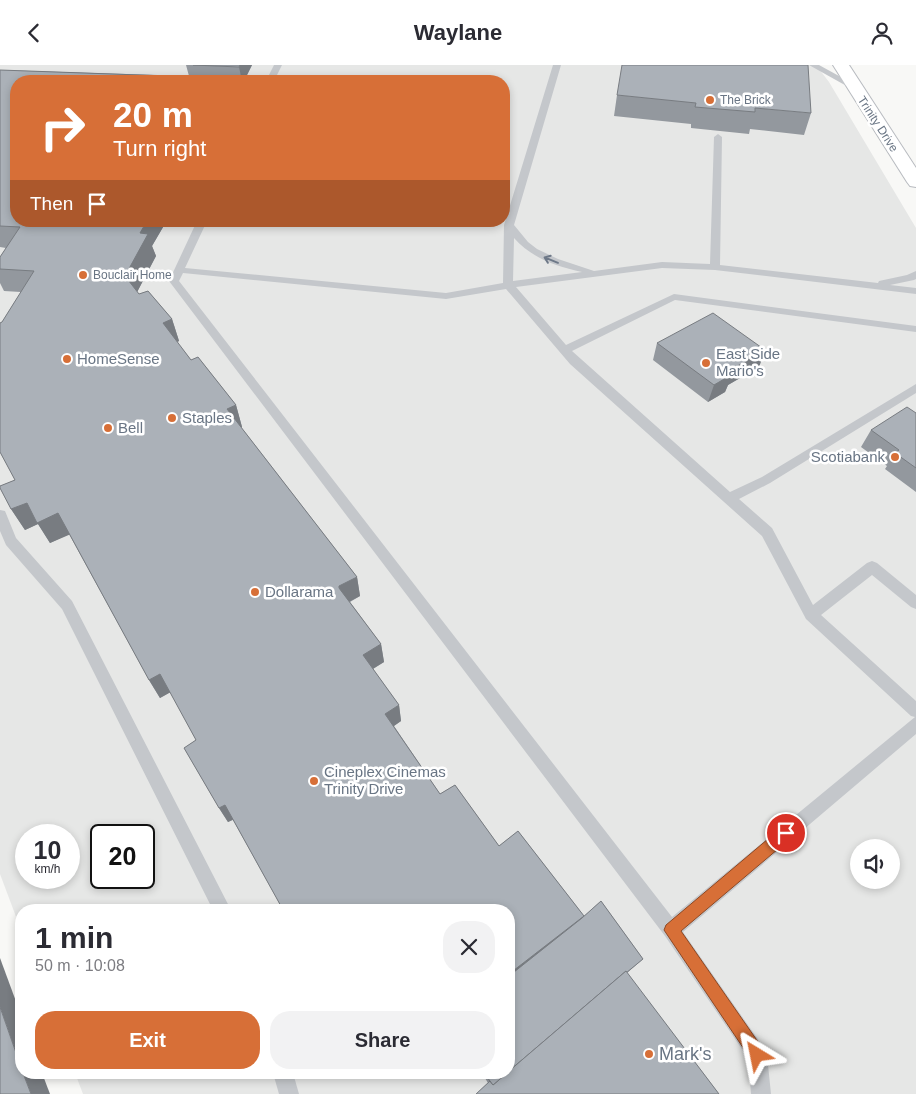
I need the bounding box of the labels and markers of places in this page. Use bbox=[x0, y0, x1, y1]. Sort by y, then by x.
place label: The Brick bbox=[720, 93, 772, 107]
marker: The Brick bbox=[704, 94, 716, 106]
place label: Bouclair Home bbox=[93, 268, 172, 282]
marker: Bouclair Home bbox=[77, 269, 89, 281]
place label: East Side Mario's bbox=[716, 345, 780, 379]
place label: HomeSense bbox=[77, 350, 160, 367]
marker: HomeSense bbox=[61, 353, 73, 365]
marker: East Side Mario's bbox=[700, 357, 712, 369]
place label: Staples bbox=[182, 409, 232, 426]
marker: Staples bbox=[166, 412, 178, 424]
place label: Bell bbox=[118, 419, 143, 436]
marker: Bell bbox=[102, 422, 114, 434]
place label: Scotiabank bbox=[811, 448, 885, 465]
marker: Scotiabank bbox=[889, 451, 901, 463]
place label: Dollarama bbox=[265, 583, 334, 600]
marker: Dollarama bbox=[249, 586, 261, 598]
place label: Cineplex Cinemas Trinity Drive bbox=[324, 763, 446, 797]
marker: Cineplex Cinemas Trinity Drive bbox=[308, 775, 320, 787]
pin bbox=[765, 812, 807, 854]
place label: Mark's bbox=[659, 1044, 711, 1064]
marker: Mark's bbox=[643, 1048, 655, 1060]

